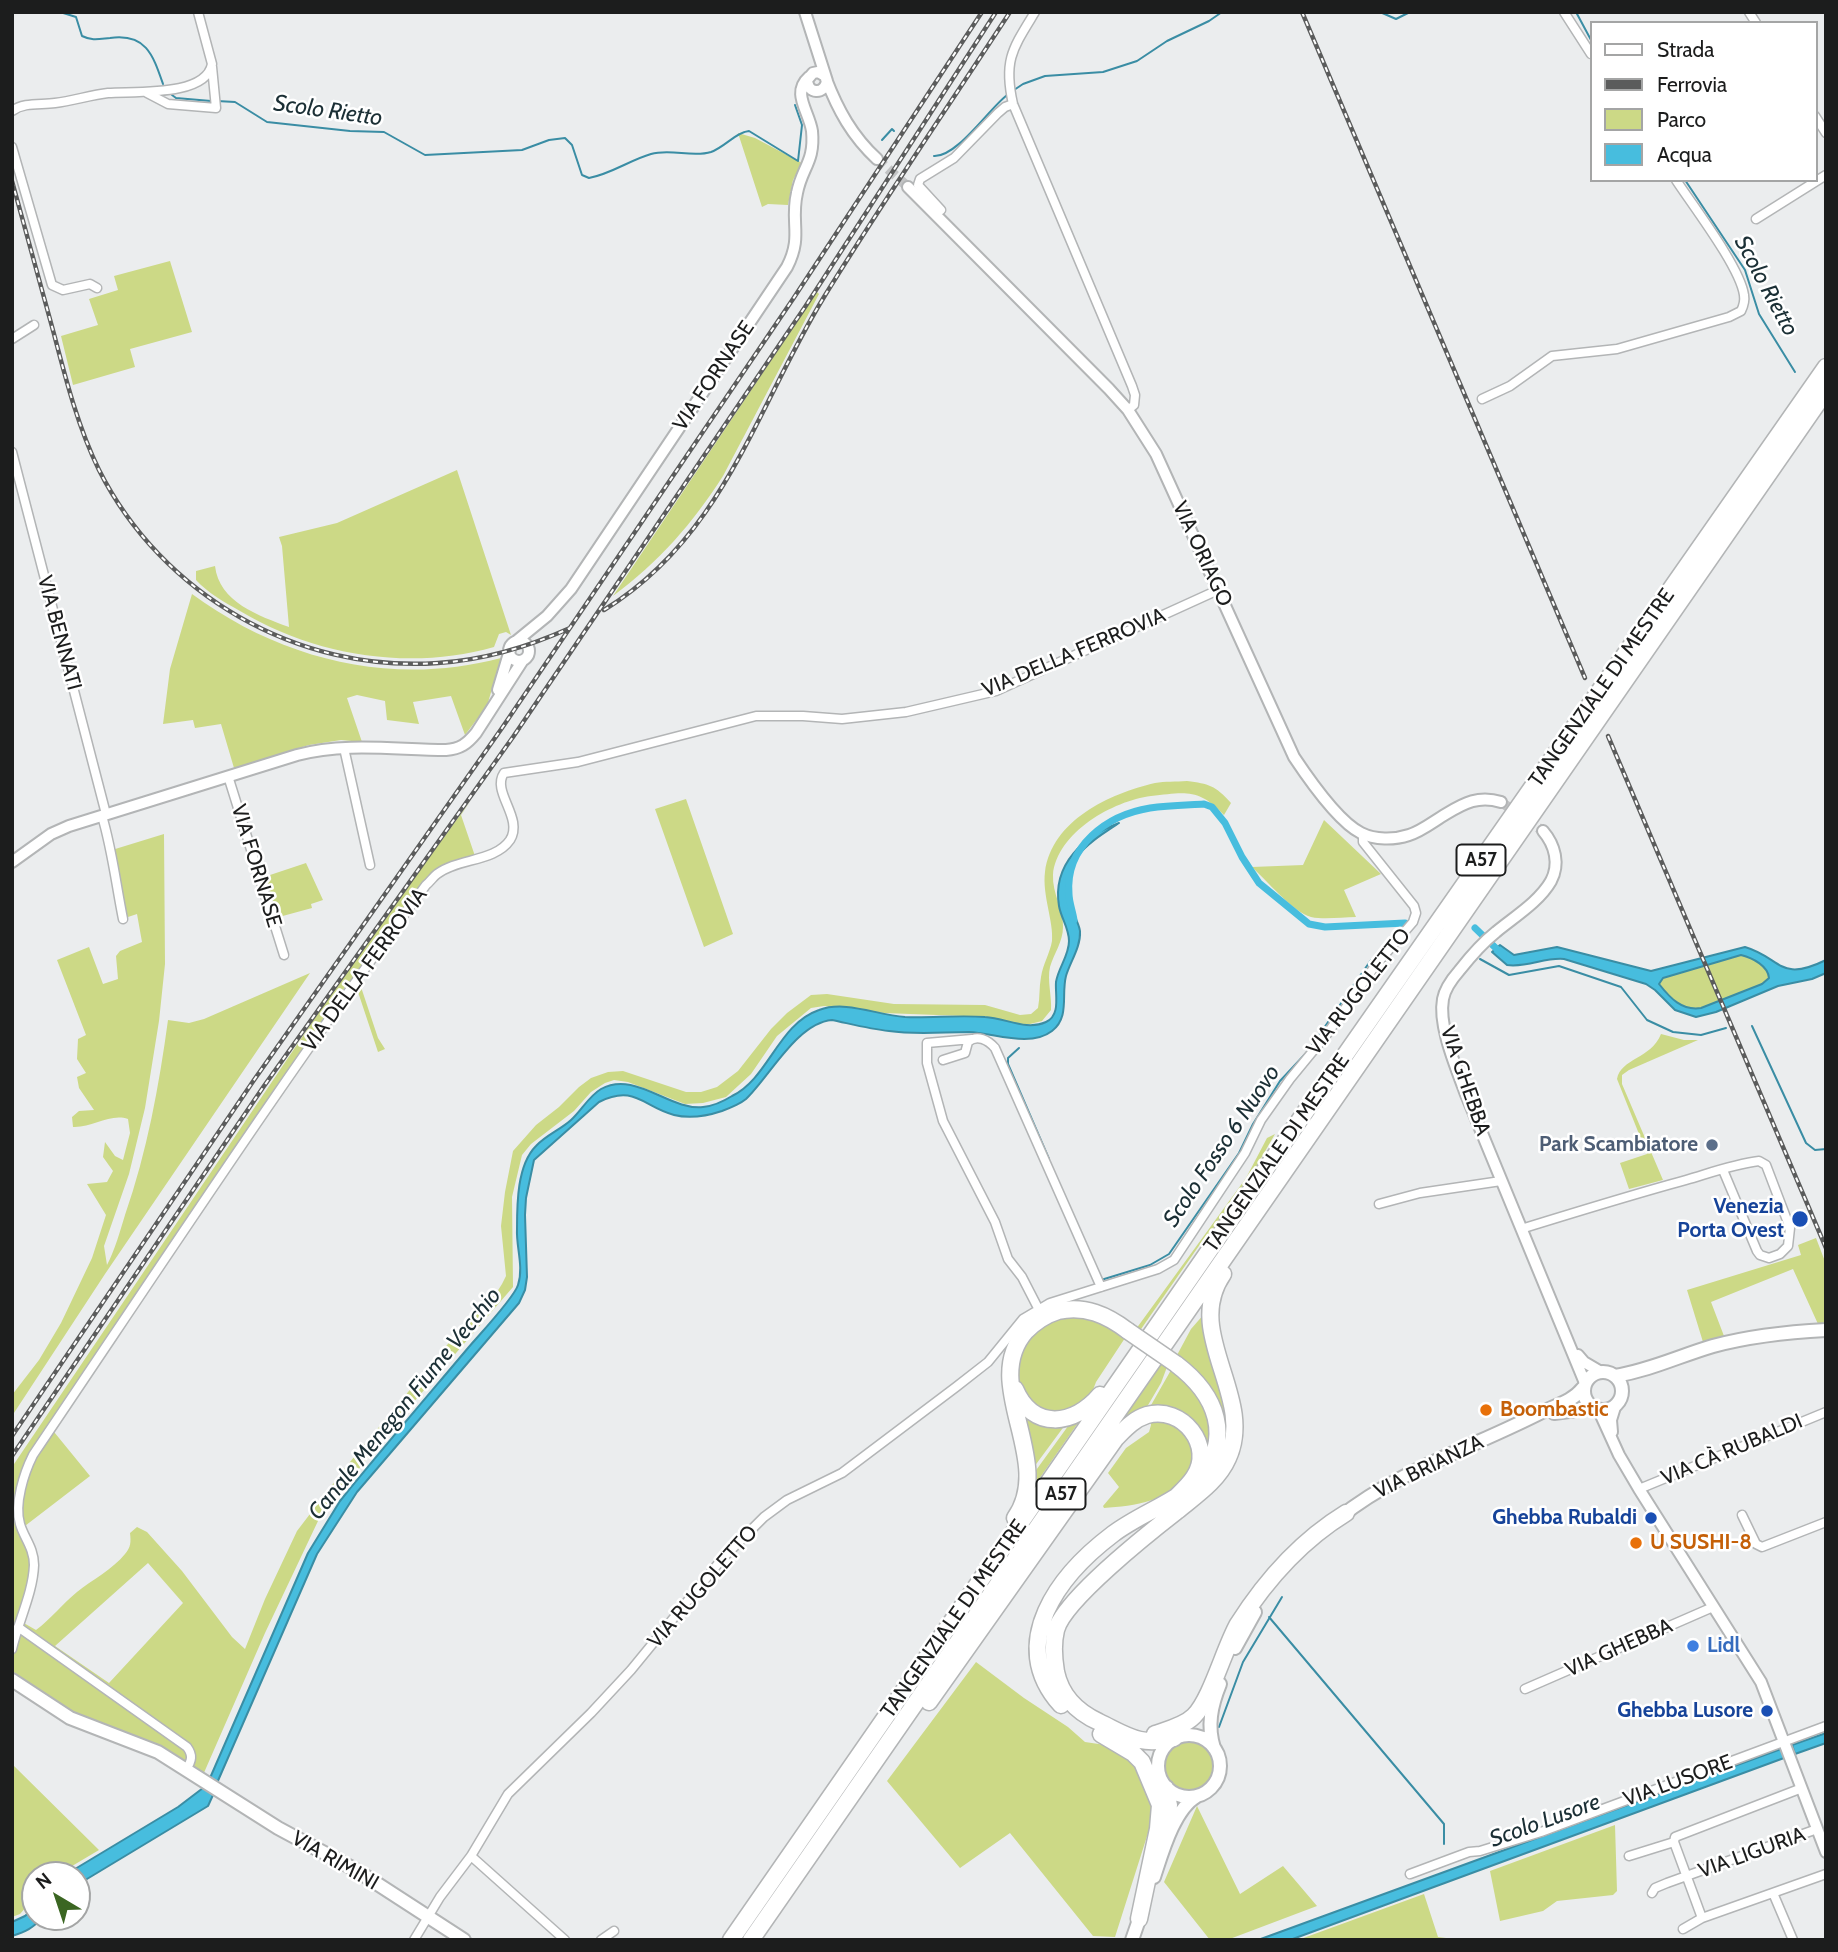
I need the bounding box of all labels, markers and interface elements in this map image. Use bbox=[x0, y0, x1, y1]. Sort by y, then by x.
legend bbox=[1590, 21, 1817, 182]
text: Strada bbox=[1657, 37, 1714, 62]
text: Ferrovia bbox=[1657, 72, 1727, 97]
water label: Scolo Rietto bbox=[272, 90, 384, 132]
text: Parco bbox=[1657, 107, 1706, 132]
text: Acqua bbox=[1657, 142, 1712, 167]
water label: Scolo Rietto bbox=[1728, 231, 1804, 341]
street label: VIA FORNASE bbox=[668, 316, 760, 436]
street label: VIA ORIAGO bbox=[1167, 497, 1237, 611]
street label: VIA BENNATI bbox=[32, 573, 86, 693]
street label: TANGENZIALE DI MESTRE bbox=[1524, 584, 1680, 792]
street label: VIA DELLA FERROVIA bbox=[979, 603, 1169, 703]
street label: VIA FORNASE bbox=[225, 802, 287, 930]
road number: A57 bbox=[1456, 845, 1506, 876]
street label: VIA DELLA FERROVIA bbox=[297, 883, 433, 1057]
street label: VIA RUGOLETTO bbox=[1302, 923, 1416, 1061]
street label: VIA GHEBBA bbox=[1434, 1023, 1496, 1139]
street label: TANGENZIALE DI MESTRE bbox=[1199, 1049, 1355, 1257]
water label: Scolo Fosso 6 Nuovo bbox=[1158, 1060, 1286, 1232]
place label: Park Scambiatore bbox=[1539, 1132, 1698, 1158]
marker: Park Scambiatore bbox=[1704, 1137, 1720, 1153]
place label: Venezia Porta Ovest bbox=[1677, 1194, 1784, 1244]
marker: Venezia Porta Ovest bbox=[1790, 1209, 1810, 1229]
water label: Canale Menegon Fiume Vecchio bbox=[303, 1282, 507, 1526]
place label: Boombastic bbox=[1500, 1397, 1608, 1423]
marker: Boombastic bbox=[1478, 1402, 1494, 1418]
street label: VIA CÀ RUBALDI bbox=[1658, 1409, 1806, 1491]
street label: VIA BRIANZA bbox=[1370, 1430, 1488, 1504]
road number: A57 bbox=[1036, 1478, 1086, 1510]
place label: Ghebba Rubaldi bbox=[1492, 1505, 1637, 1531]
marker: Ghebba Rubaldi bbox=[1643, 1510, 1659, 1526]
street label: TANGENZIALE DI MESTRE bbox=[876, 1515, 1032, 1723]
street label: VIA RUGOLETTO bbox=[643, 1521, 763, 1653]
place label: U SUSHI-8 bbox=[1650, 1530, 1752, 1556]
marker: U SUSHI-8 bbox=[1628, 1535, 1644, 1551]
street label: VIA GHEBBA bbox=[1562, 1613, 1676, 1683]
place label: Lidl bbox=[1707, 1633, 1740, 1659]
marker: Lidl bbox=[1685, 1638, 1701, 1654]
place label: Ghebba Lusore bbox=[1617, 1698, 1753, 1724]
marker: Ghebba Lusore bbox=[1759, 1703, 1775, 1719]
street label: VIA LUSORE bbox=[1620, 1750, 1736, 1812]
water label: Scolo Lusore bbox=[1486, 1788, 1604, 1854]
street label: VIA LIGURIA bbox=[1695, 1822, 1809, 1884]
street label: VIA RIMINI bbox=[287, 1826, 383, 1896]
north arrow bbox=[21, 1861, 91, 1931]
text: N bbox=[31, 1868, 56, 1894]

